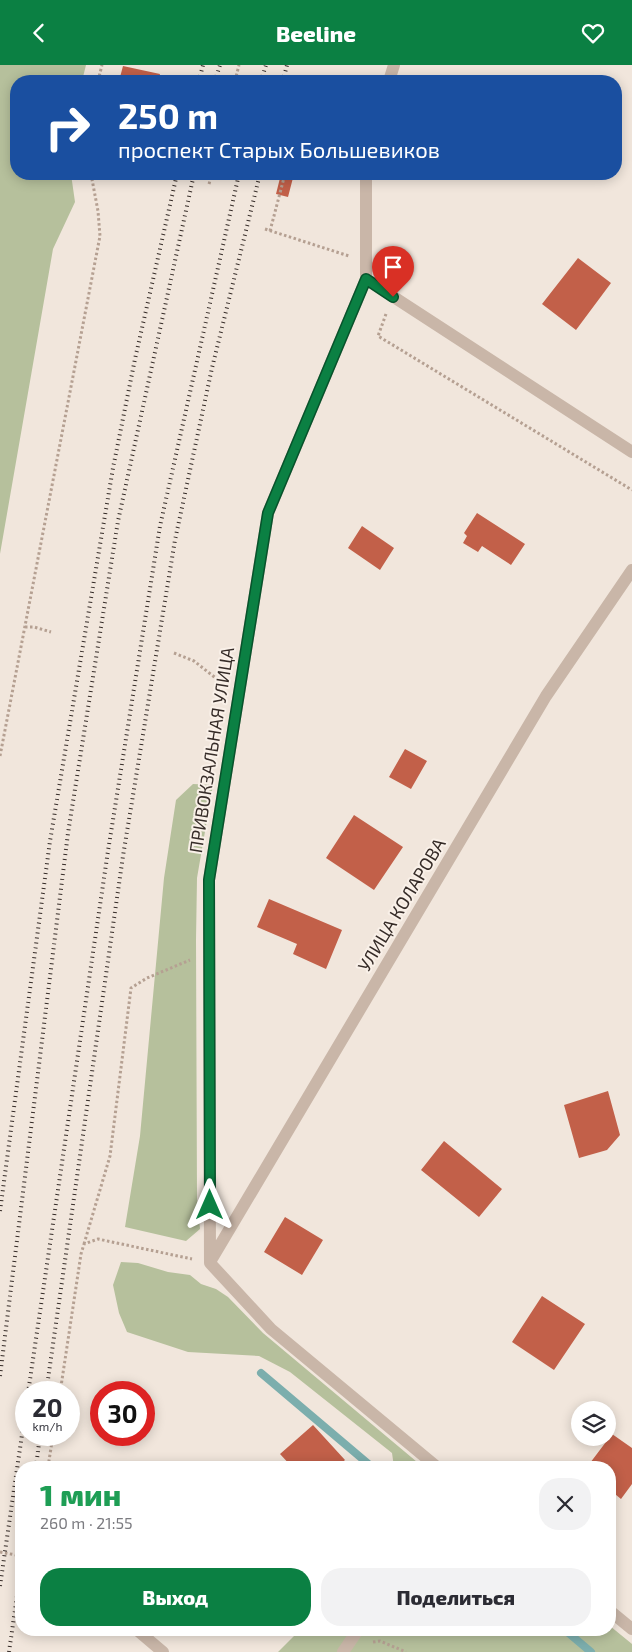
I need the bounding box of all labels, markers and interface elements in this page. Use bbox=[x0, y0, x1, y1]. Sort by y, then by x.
icon: back bbox=[25, 19, 53, 47]
icon: heart bbox=[579, 19, 607, 47]
text: Beeline bbox=[276, 20, 356, 46]
text: 250 m bbox=[118, 94, 218, 136]
icon: right bbox=[35, 95, 100, 160]
text: проспект Старых Большевиков bbox=[118, 136, 440, 162]
pin bbox=[372, 246, 414, 297]
icon: arrive bbox=[379, 253, 407, 281]
street label: ПРИВОКЗАЛЬНАЯ УЛИЦА bbox=[184, 645, 238, 854]
street label: УЛИЦА КОЛАРОВА bbox=[353, 833, 450, 975]
position arrow bbox=[183, 1178, 235, 1230]
speed limit sign: 30 bbox=[90, 1381, 155, 1446]
text: 20 bbox=[32, 1392, 63, 1422]
map controls bbox=[571, 1401, 616, 1446]
button: layers bbox=[571, 1401, 616, 1446]
text: km/h bbox=[33, 1419, 62, 1433]
text: 1 мин bbox=[40, 1476, 121, 1512]
button: close bbox=[539, 1478, 591, 1530]
text: 260 m · 21:55 bbox=[40, 1513, 133, 1532]
button: Выход bbox=[40, 1568, 311, 1626]
button: Поделиться bbox=[321, 1568, 591, 1626]

